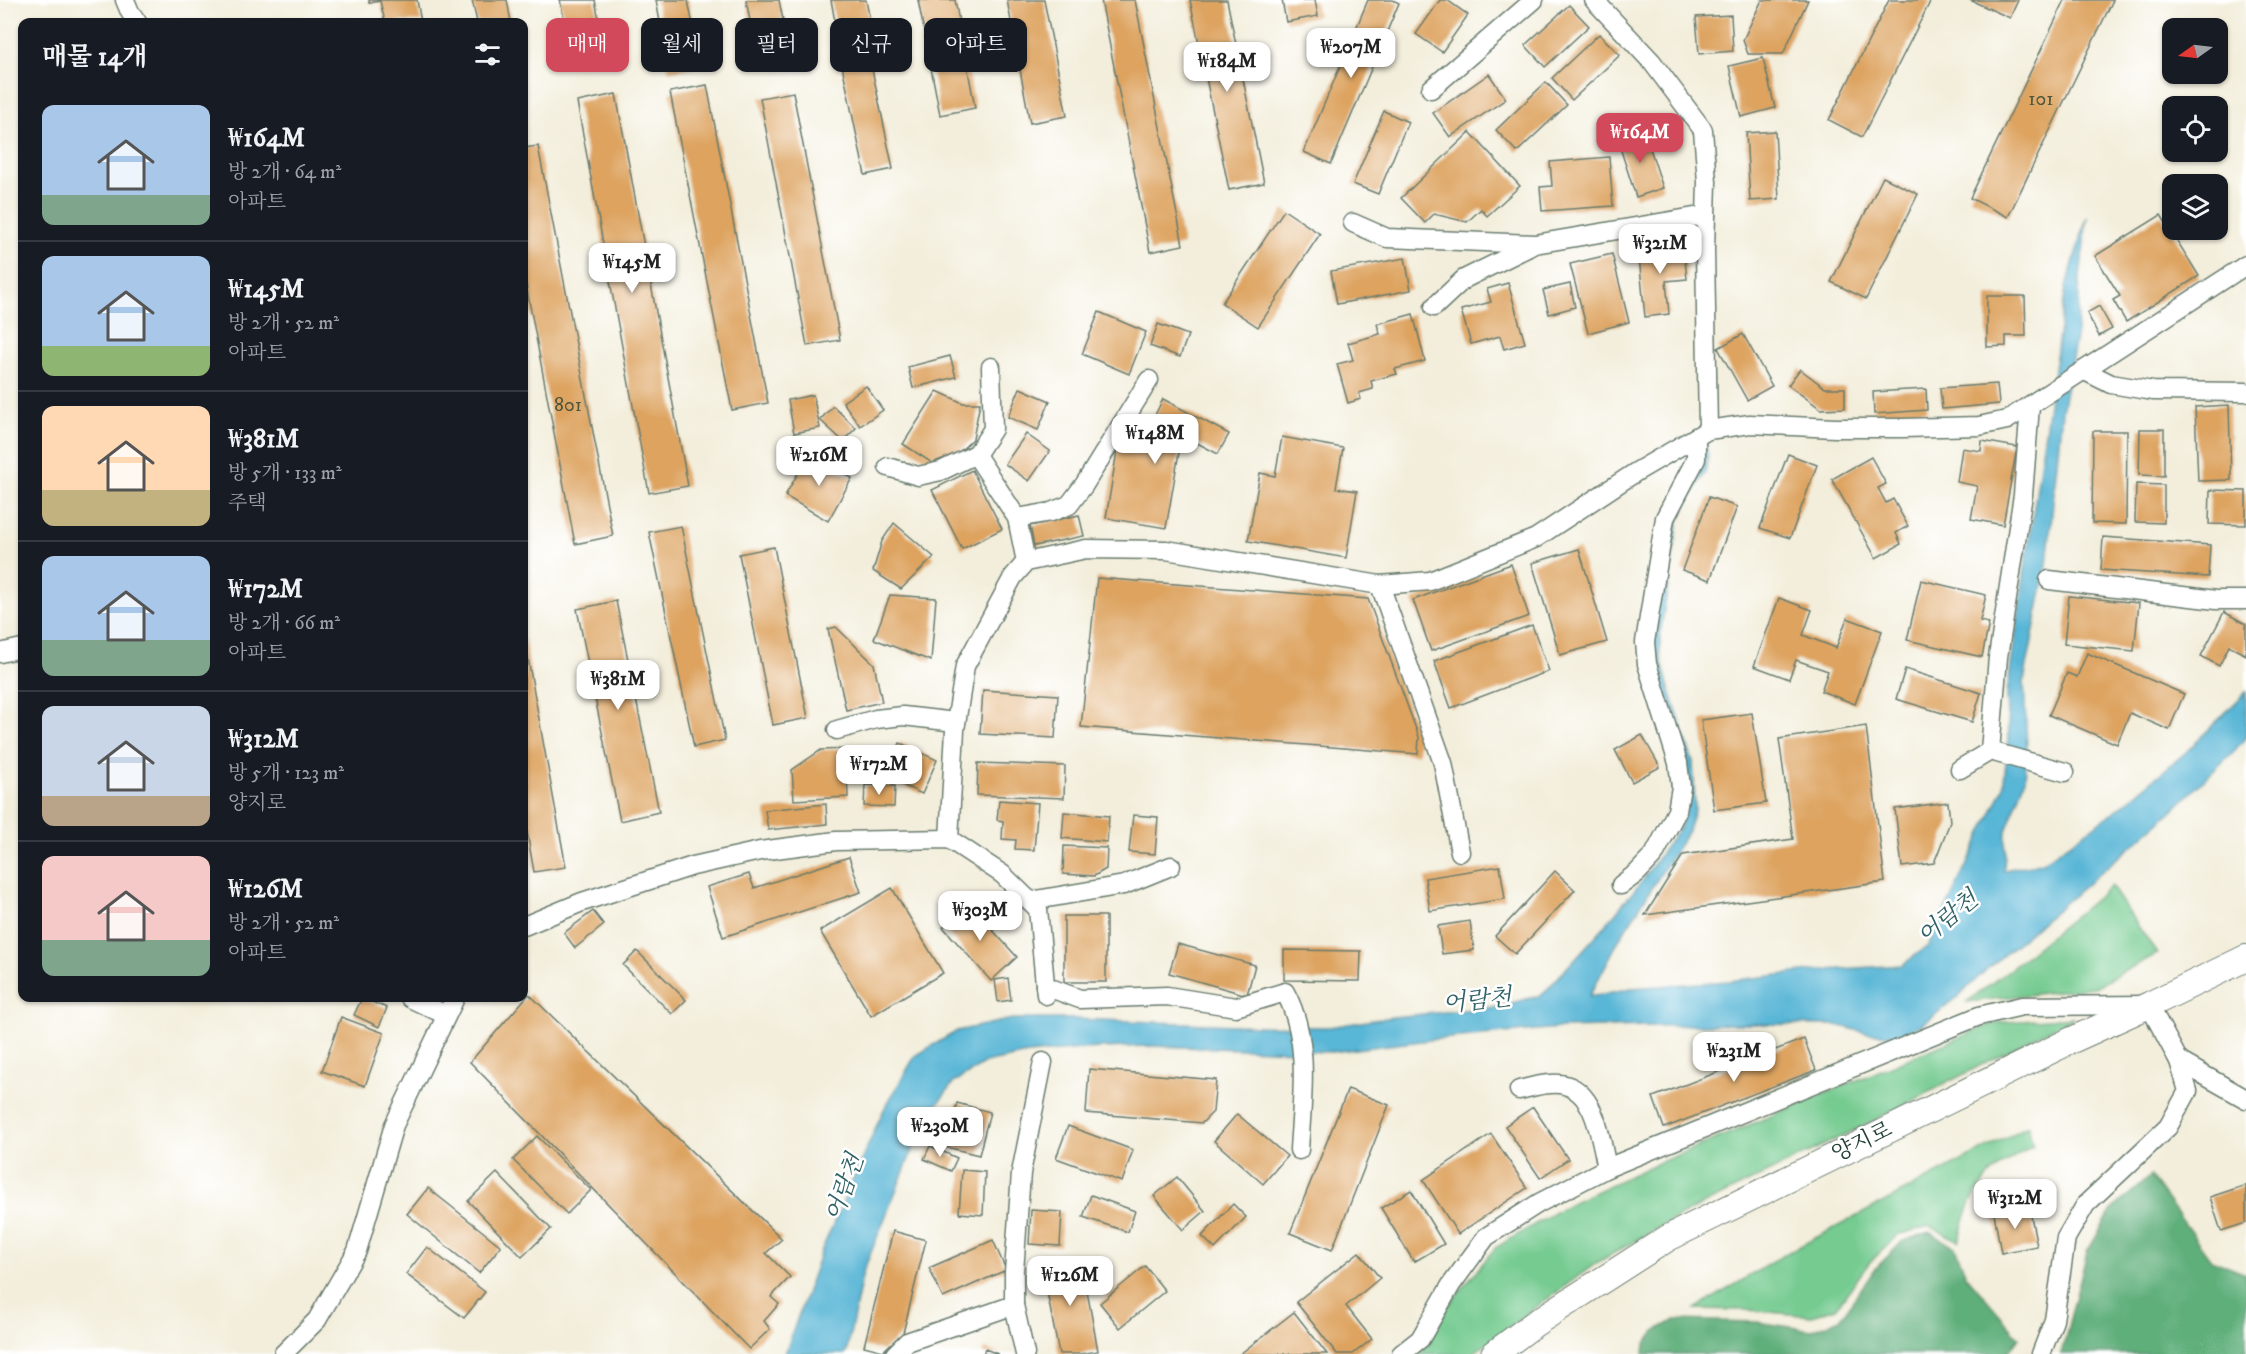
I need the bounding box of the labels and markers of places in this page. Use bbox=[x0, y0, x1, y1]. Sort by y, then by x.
pin: ₩207M bbox=[1309, 28, 1393, 79]
pin: ₩184M bbox=[1185, 42, 1269, 93]
pin: ₩164M bbox=[1598, 113, 1682, 164]
pin: ₩321M bbox=[1618, 224, 1702, 275]
pin: ₩145M bbox=[590, 243, 674, 294]
pin: ₩148M bbox=[1113, 414, 1197, 465]
pin: ₩216M bbox=[777, 436, 861, 487]
pin: ₩381M bbox=[576, 660, 660, 711]
pin: ₩172M bbox=[837, 745, 921, 796]
pin: ₩303M bbox=[938, 891, 1022, 942]
pin: ₩231M bbox=[1692, 1032, 1776, 1083]
pin: ₩230M bbox=[898, 1107, 982, 1158]
pin: ₩312M bbox=[1973, 1179, 2057, 1230]
pin: ₩126M bbox=[1028, 1256, 1112, 1307]

